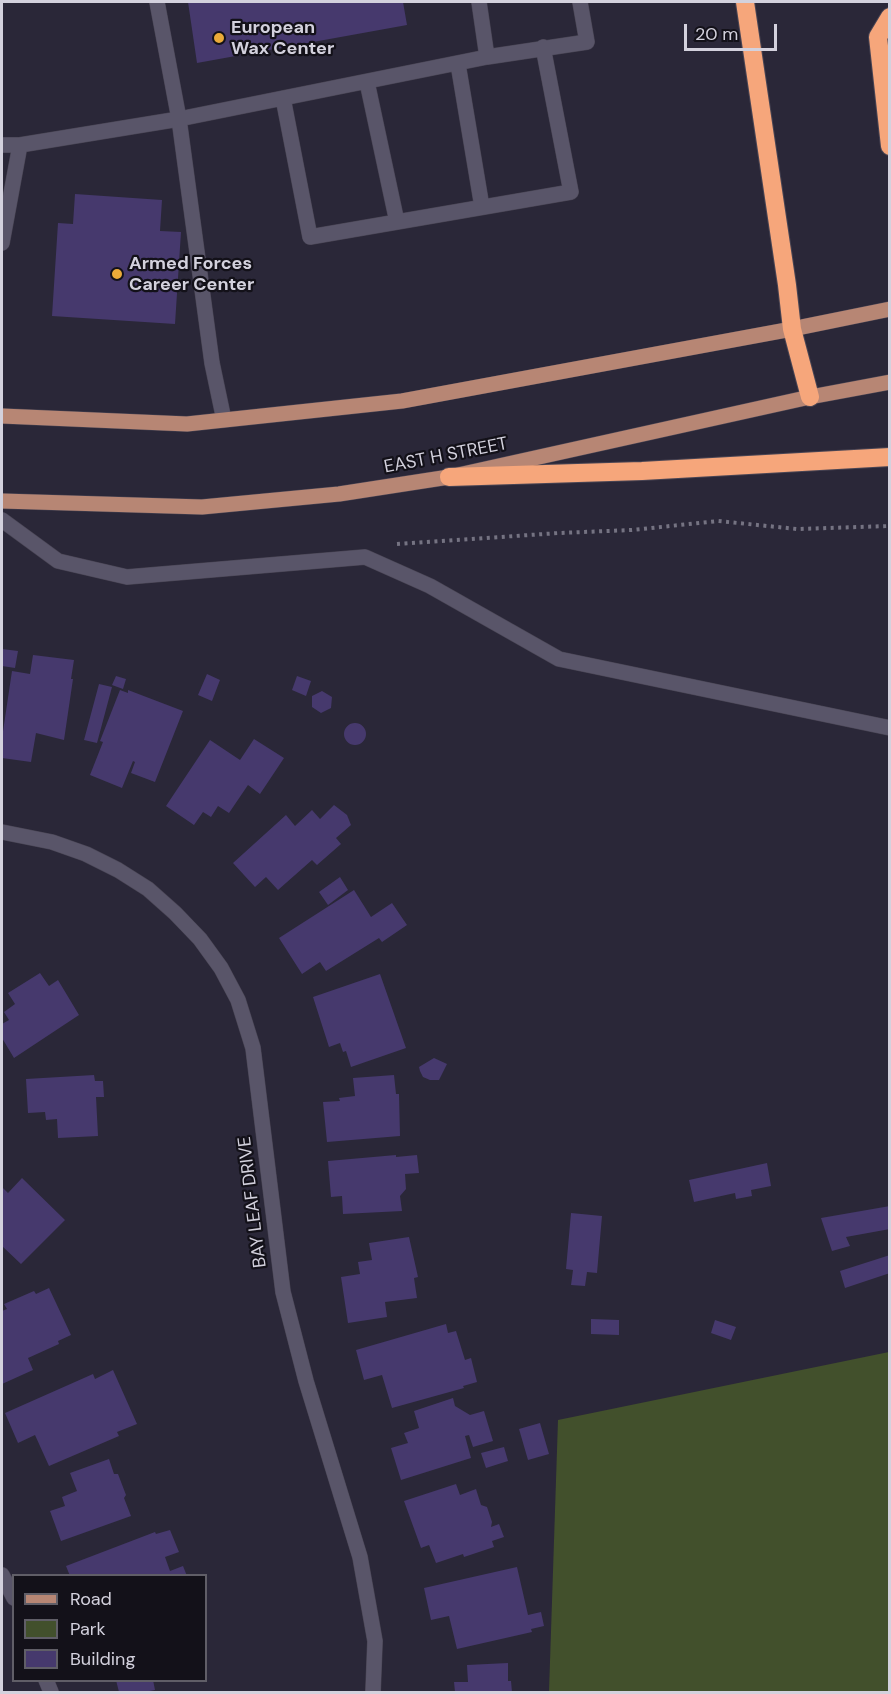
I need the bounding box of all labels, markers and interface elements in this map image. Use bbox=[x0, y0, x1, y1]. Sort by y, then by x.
scale bar bbox=[687, 12, 780, 50]
place label: European Wax Center bbox=[231, 17, 334, 60]
text: 20 m bbox=[695, 22, 738, 46]
marker: European Wax Center bbox=[212, 31, 226, 45]
place label: Armed Forces Career Center bbox=[129, 253, 254, 296]
marker: Armed Forces Career Center bbox=[110, 267, 124, 281]
street label: EAST H STREET bbox=[382, 433, 510, 479]
street label: BAY LEAF DRIVE bbox=[234, 1135, 272, 1269]
legend bbox=[12, 1574, 207, 1682]
text: Road bbox=[70, 1587, 112, 1611]
text: Park bbox=[70, 1617, 106, 1641]
text: Building bbox=[70, 1647, 135, 1671]

